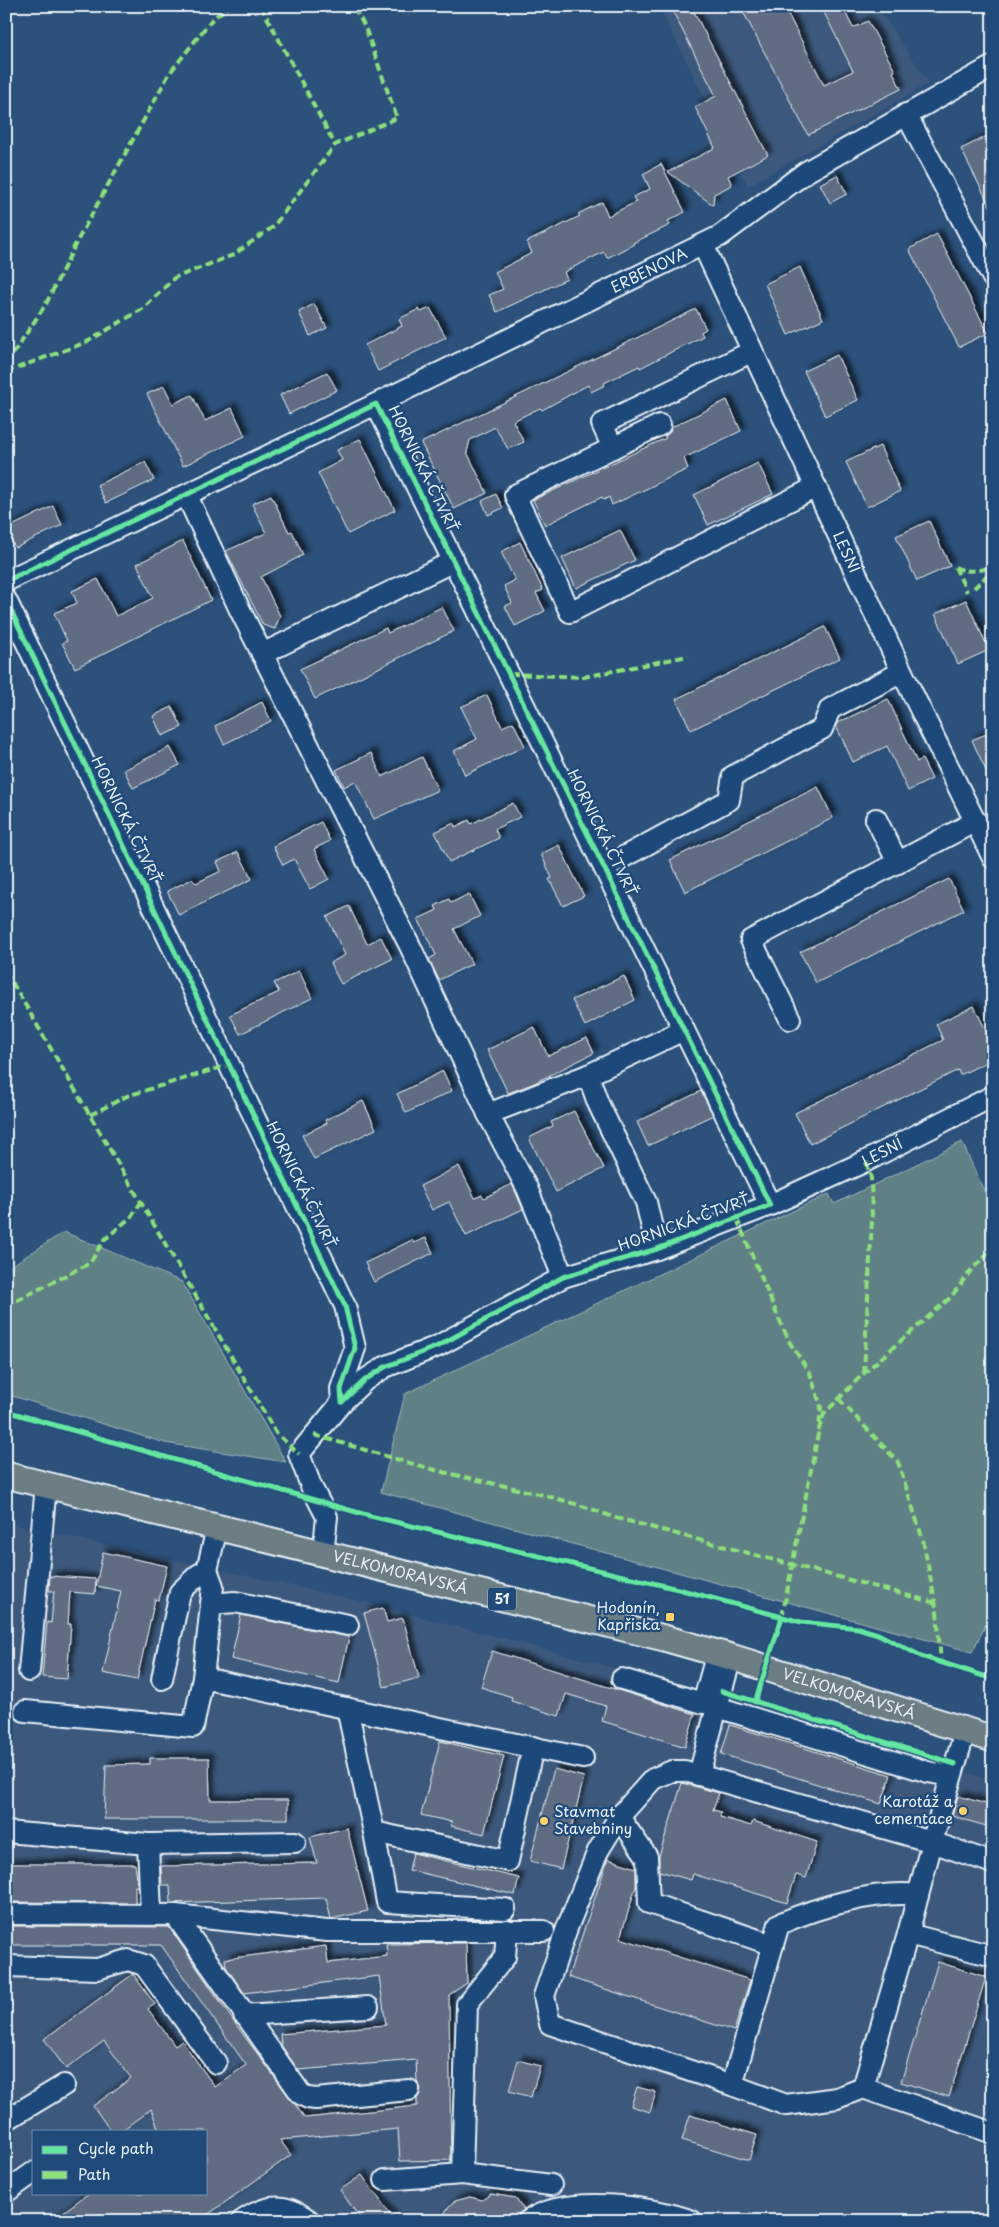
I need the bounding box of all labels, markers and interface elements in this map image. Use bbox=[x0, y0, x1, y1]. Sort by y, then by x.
street label: ERBENOVA bbox=[606, 241, 691, 298]
street label: HORNICKÁ ČTVRŤ bbox=[384, 401, 466, 537]
street label: LESNÍ bbox=[828, 527, 868, 577]
street label: HORNICKÁ ČTVRŤ bbox=[87, 752, 169, 888]
street label: HORNICKÁ ČTVRŤ bbox=[563, 765, 645, 901]
street label: HORNICKÁ ČTVRŤ bbox=[262, 1117, 344, 1253]
street label: LESNÍ bbox=[857, 1131, 907, 1171]
street label: HORNICKÁ ČTVRŤ bbox=[614, 1187, 754, 1256]
street label: VELKOMORAVSKÁ bbox=[331, 1543, 470, 1599]
road number: 51 bbox=[488, 1588, 516, 1610]
place label: Hodonín, Kapřiska bbox=[596, 1595, 661, 1635]
marker: Hodonín, Kapřiska bbox=[664, 1611, 676, 1623]
street label: VELKOMORAVSKÁ bbox=[780, 1661, 919, 1724]
place label: Karotáž a cementace bbox=[875, 1789, 954, 1829]
place label: Stavmat Stavebniny bbox=[554, 1799, 632, 1839]
marker: Karotáž a cementace bbox=[957, 1805, 969, 1817]
marker: Stavmat Stavebniny bbox=[538, 1815, 550, 1827]
legend bbox=[32, 2130, 208, 2194]
text: Cycle path bbox=[78, 2136, 154, 2159]
text: Path bbox=[78, 2162, 110, 2185]

